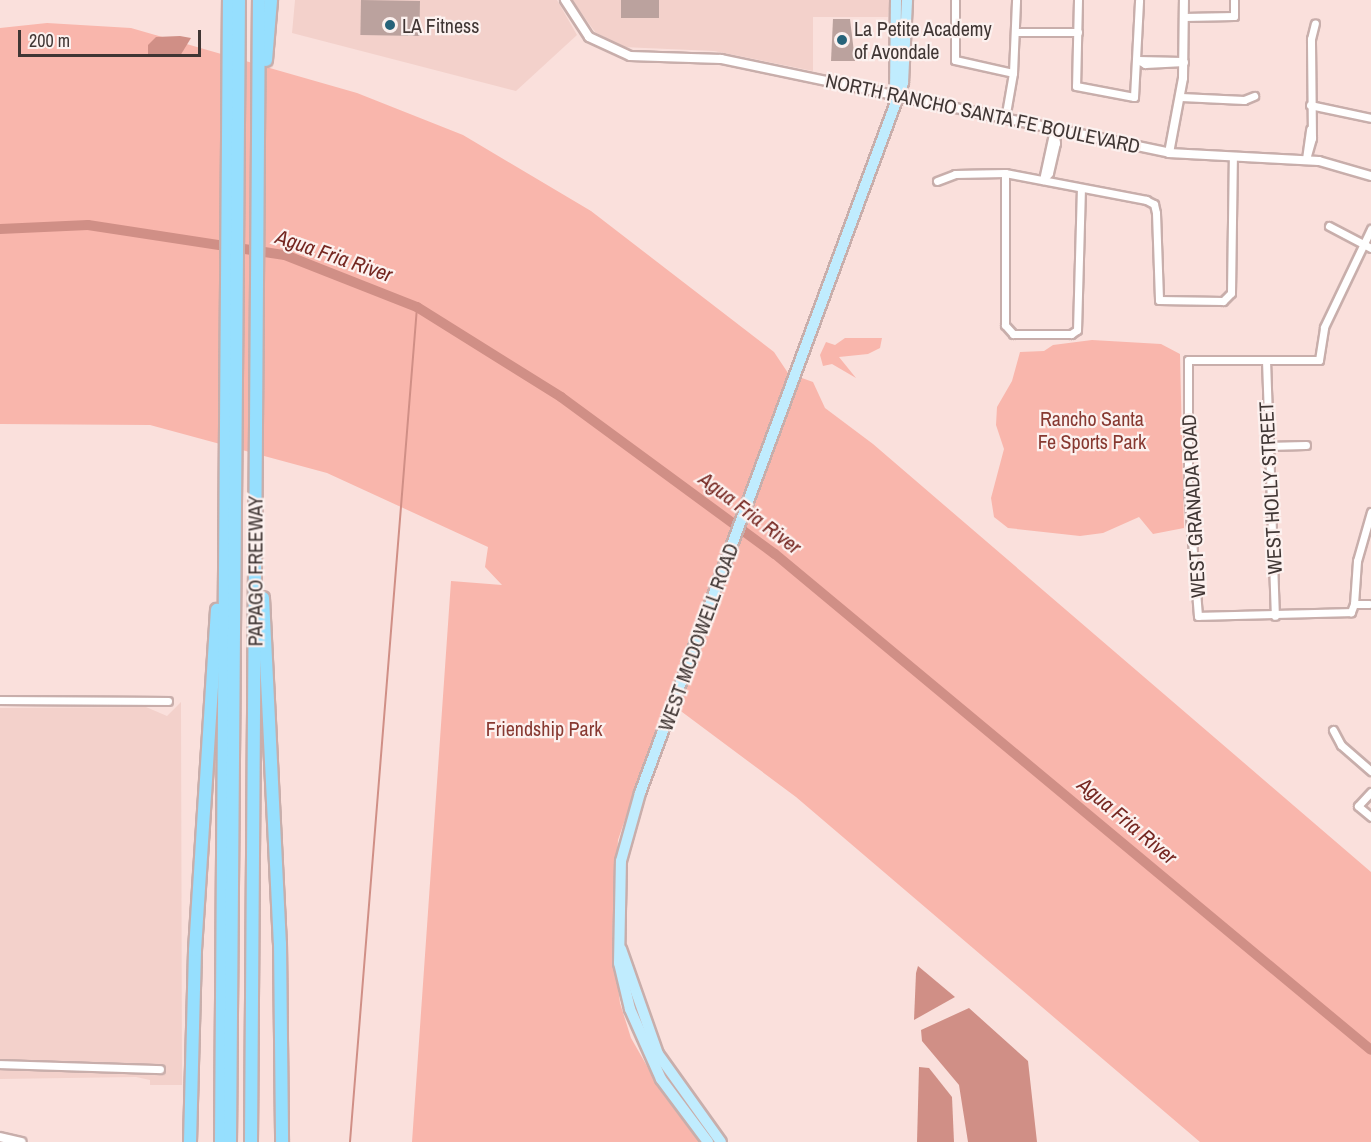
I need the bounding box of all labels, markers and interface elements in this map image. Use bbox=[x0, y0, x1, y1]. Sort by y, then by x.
place label: LA Fitness bbox=[402, 13, 480, 37]
place label: La Petite Academy of Avondale bbox=[854, 16, 993, 63]
scale bar bbox=[21, 18, 204, 56]
marker: LA Fitness bbox=[383, 18, 397, 32]
text: 200 m bbox=[29, 28, 70, 53]
marker: La Petite Academy of Avondale bbox=[835, 33, 849, 47]
street label: NORTH RANCHO SANTA FE BOULEVARD bbox=[823, 68, 1143, 158]
water label: Agua Fria River bbox=[272, 224, 396, 288]
street label: WEST HOLLY STREET bbox=[1253, 401, 1287, 575]
park label: Rancho Santa Fe Sports Park bbox=[1038, 406, 1146, 453]
street label: WEST GRANADA ROAD bbox=[1176, 413, 1210, 599]
water label: Agua Fria River bbox=[694, 466, 806, 560]
street label: PAPAGO FREEWAY bbox=[243, 496, 267, 646]
street label: WEST MCDOWELL ROAD bbox=[653, 540, 743, 734]
park label: Friendship Park bbox=[486, 716, 602, 740]
water label: Agua Fria River bbox=[1072, 772, 1182, 870]

